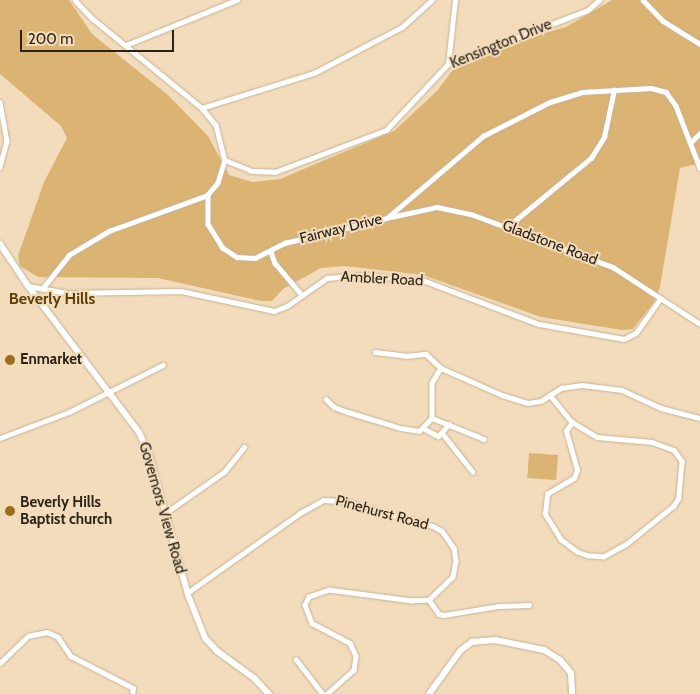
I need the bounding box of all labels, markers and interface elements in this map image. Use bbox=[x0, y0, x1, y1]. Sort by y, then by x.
street label: Kensington Drive bbox=[448, 15, 554, 73]
scale bar bbox=[22, 20, 176, 52]
text: 200 m bbox=[28, 30, 73, 48]
street label: Fairway Drive bbox=[298, 210, 384, 248]
street label: Gladstone Road bbox=[500, 217, 600, 269]
street label: Ambler Road bbox=[340, 268, 424, 290]
district label: Beverly Hills bbox=[9, 289, 95, 309]
place label: Enmarket bbox=[20, 351, 82, 369]
marker: Enmarket bbox=[4, 354, 16, 366]
street label: Governors View Road bbox=[135, 440, 189, 576]
street label: Pinehurst Road bbox=[333, 492, 431, 534]
place label: Beverly Hills Baptist church bbox=[20, 493, 112, 528]
marker: Beverly Hills Baptist church bbox=[4, 505, 16, 517]

